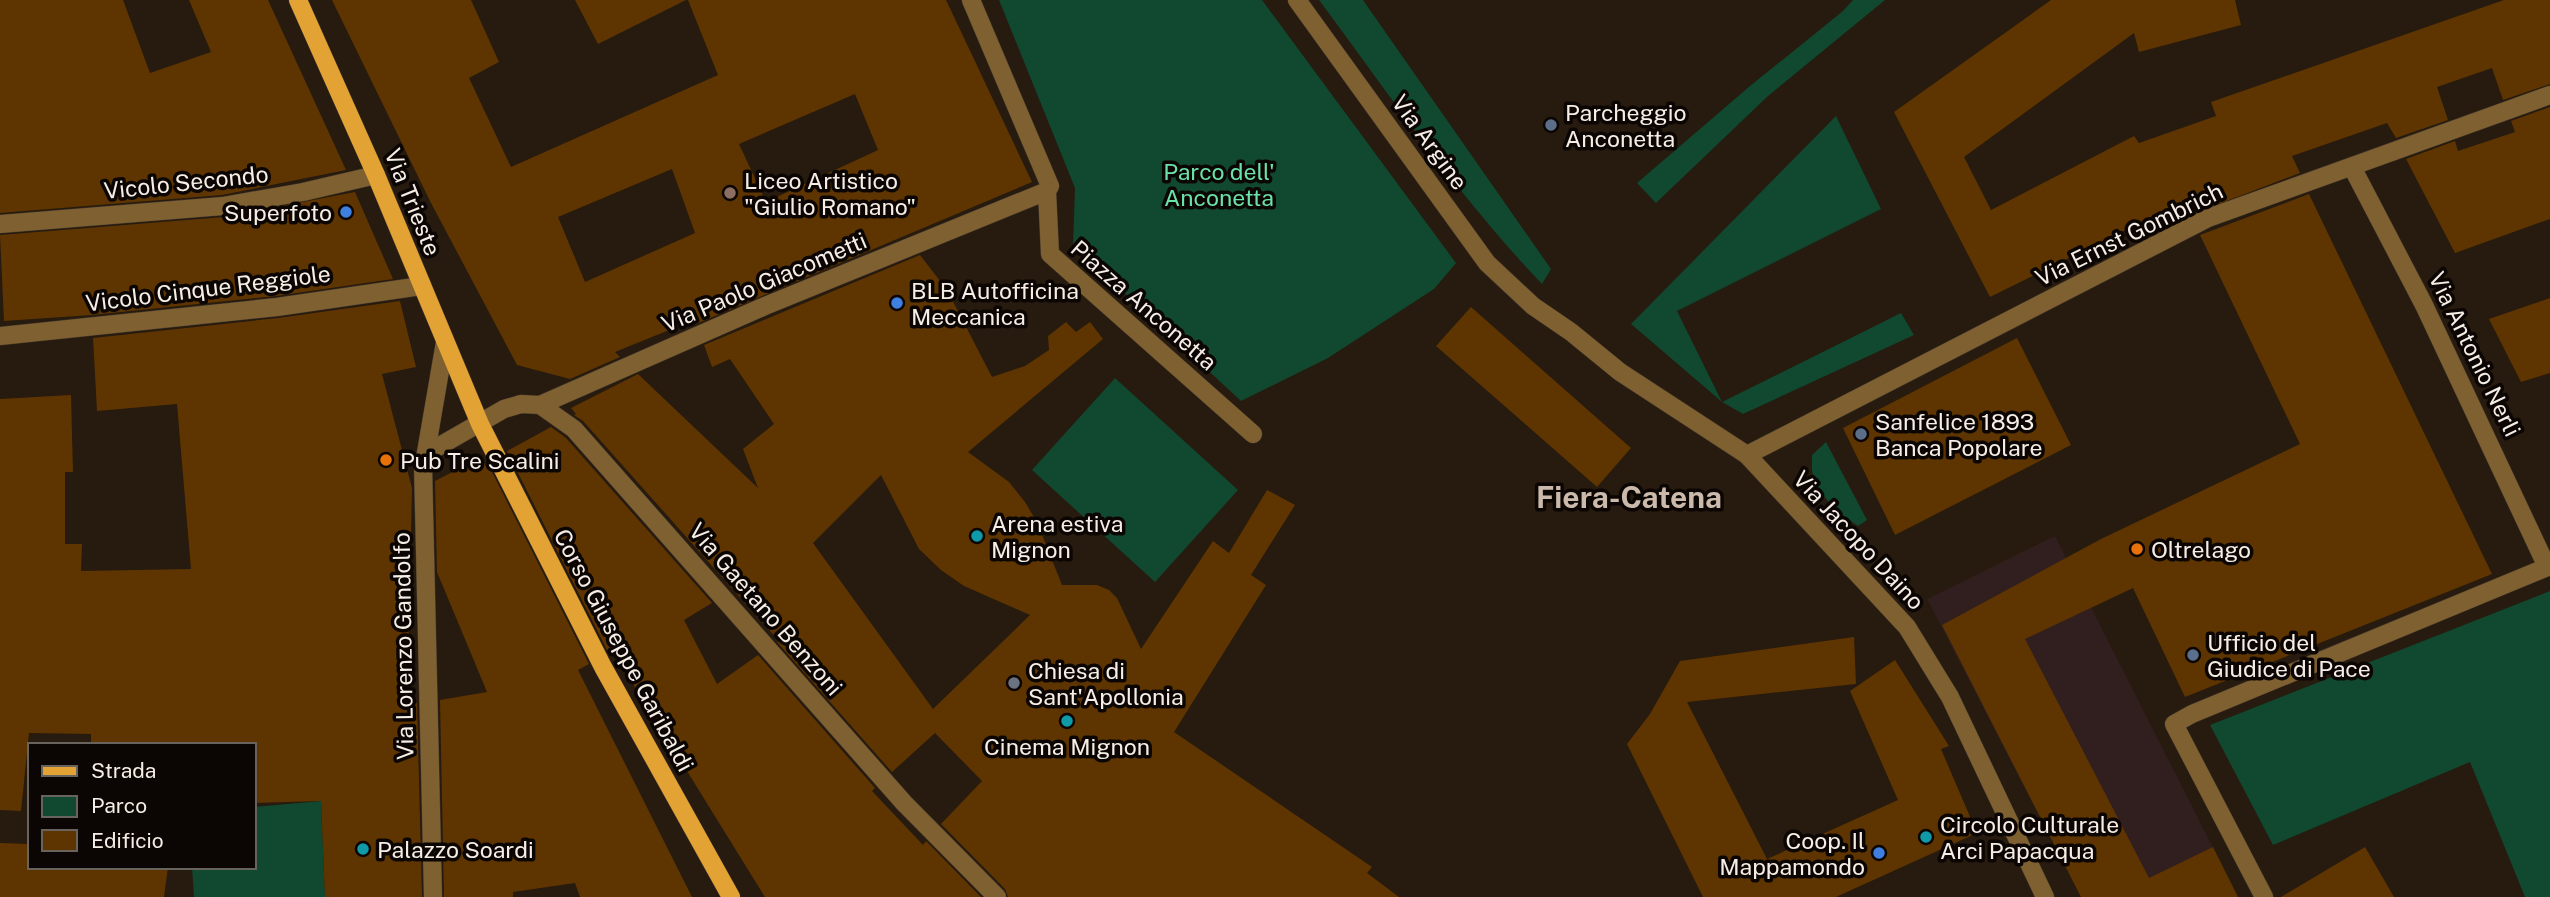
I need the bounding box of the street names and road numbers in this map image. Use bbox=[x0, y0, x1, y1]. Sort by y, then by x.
street label: Via Argine bbox=[1386, 89, 1474, 195]
street label: Via Trieste bbox=[379, 145, 447, 259]
street label: Vicolo Secondo bbox=[102, 160, 270, 204]
street label: Via Ernst Gombrich bbox=[2031, 177, 2227, 291]
street label: Via Paolo Giacometti bbox=[657, 227, 871, 337]
street label: Piazza Anconetta bbox=[1066, 234, 1222, 376]
street label: Vicolo Cinque Reggiole bbox=[84, 260, 332, 316]
street label: Via Antonio Nerli bbox=[2424, 267, 2526, 441]
street label: Via Jacopo Daino bbox=[1788, 465, 1930, 615]
street label: Via Gaetano Benzoni bbox=[684, 517, 848, 701]
street label: Corso Giuseppe Garibaldi bbox=[548, 524, 700, 776]
street label: Via Lorenzo Gandolfo bbox=[388, 532, 418, 760]

